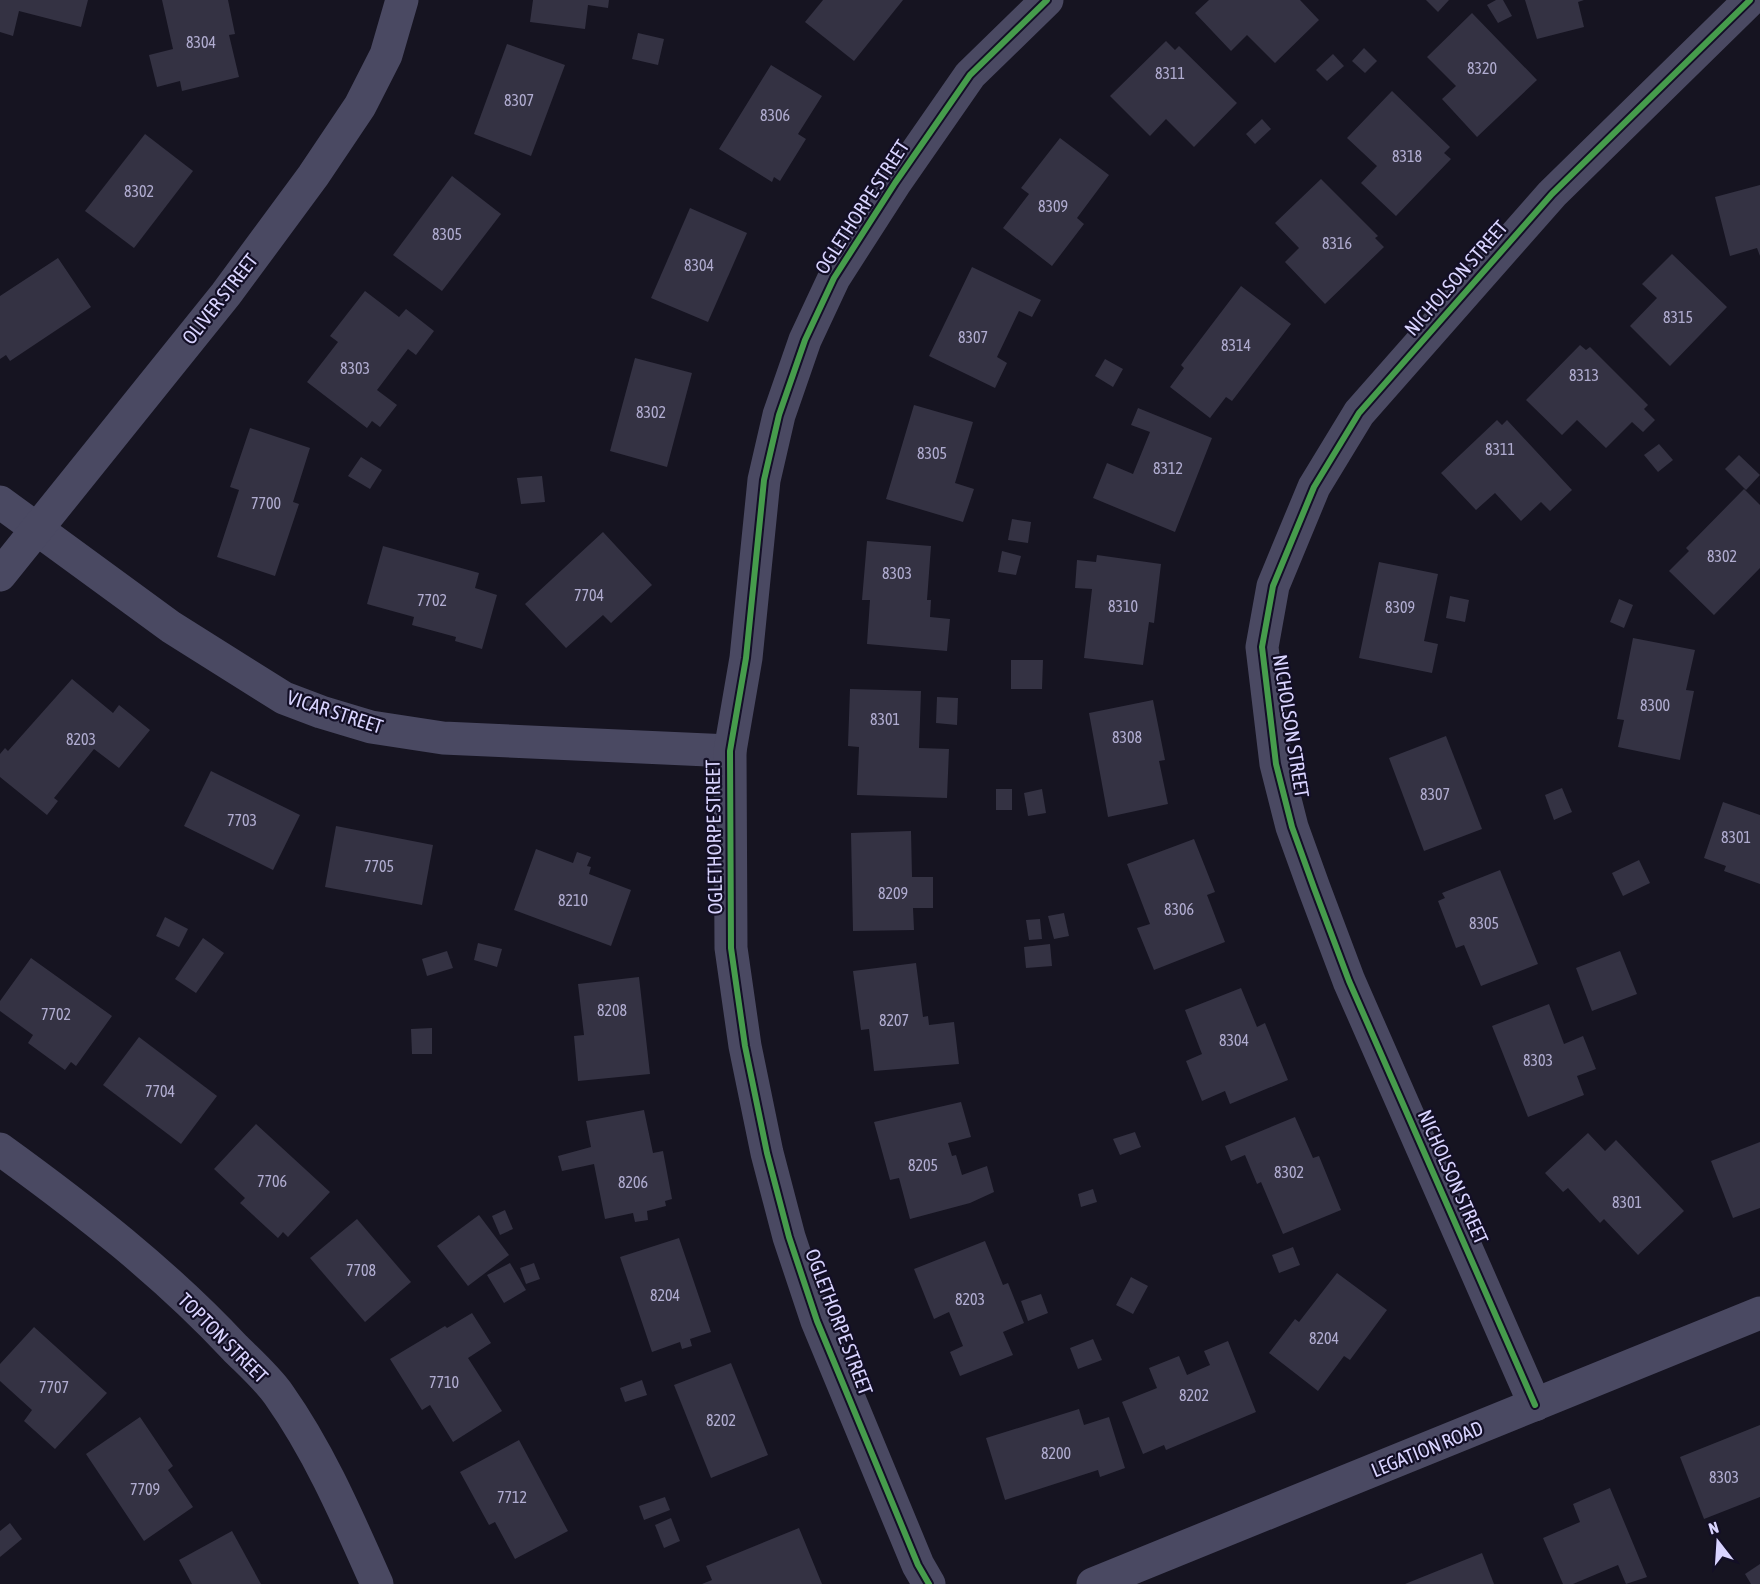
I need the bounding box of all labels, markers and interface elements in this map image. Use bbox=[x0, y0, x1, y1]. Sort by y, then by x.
house number: 8304 bbox=[186, 33, 216, 51]
house number: 8320 bbox=[1467, 59, 1497, 77]
house number: 8311 bbox=[1155, 64, 1185, 82]
house number: 8307 bbox=[504, 91, 534, 109]
house number: 8306 bbox=[760, 106, 790, 124]
street label: OGLETHORPE STREET bbox=[810, 135, 913, 278]
house number: 8318 bbox=[1392, 147, 1422, 165]
house number: 8302 bbox=[124, 182, 154, 200]
house number: 8309 bbox=[1038, 197, 1068, 215]
street label: NICHOLSON STREET bbox=[1400, 215, 1512, 340]
house number: 8305 bbox=[432, 225, 462, 243]
house number: 8316 bbox=[1322, 234, 1352, 252]
street label: OLIVER STREET bbox=[177, 249, 262, 349]
house number: 8304 bbox=[684, 256, 714, 274]
house number: 8315 bbox=[1663, 308, 1693, 326]
house number: 8307 bbox=[958, 328, 988, 346]
house number: 8314 bbox=[1221, 336, 1251, 354]
house number: 8303 bbox=[340, 359, 370, 377]
house number: 8313 bbox=[1569, 366, 1599, 384]
house number: 8302 bbox=[636, 403, 666, 421]
house number: 8311 bbox=[1485, 440, 1515, 458]
house number: 8305 bbox=[917, 444, 947, 462]
house number: 8312 bbox=[1153, 459, 1183, 477]
house number: 7700 bbox=[251, 494, 281, 512]
house number: 8302 bbox=[1707, 547, 1737, 565]
house number: 8303 bbox=[882, 564, 912, 582]
house number: 7704 bbox=[574, 586, 604, 604]
house number: 7702 bbox=[417, 591, 447, 609]
house number: 8310 bbox=[1108, 597, 1138, 615]
house number: 8309 bbox=[1385, 598, 1415, 616]
street label: NICHOLSON STREET bbox=[1269, 653, 1314, 799]
street label: VICAR STREET bbox=[284, 685, 386, 738]
house number: 8300 bbox=[1640, 696, 1670, 714]
house number: 8301 bbox=[870, 710, 900, 728]
house number: 8308 bbox=[1112, 728, 1142, 746]
house number: 8203 bbox=[66, 730, 96, 748]
street label: OGLETHORPE STREET bbox=[701, 759, 726, 915]
house number: 8307 bbox=[1420, 785, 1450, 803]
house number: 7703 bbox=[227, 811, 257, 829]
house number: 8301 bbox=[1721, 828, 1751, 846]
house number: 7705 bbox=[364, 857, 394, 875]
house number: 8209 bbox=[878, 884, 908, 902]
house number: 8210 bbox=[558, 891, 588, 909]
house number: 8306 bbox=[1164, 900, 1194, 918]
house number: 8305 bbox=[1469, 914, 1499, 932]
house number: 8208 bbox=[597, 1001, 627, 1019]
house number: 7702 bbox=[41, 1005, 71, 1023]
house number: 8207 bbox=[879, 1011, 909, 1029]
house number: 8304 bbox=[1219, 1031, 1249, 1049]
house number: 8303 bbox=[1523, 1051, 1553, 1069]
house number: 7704 bbox=[145, 1082, 175, 1100]
street label: NICHOLSON STREET bbox=[1414, 1106, 1493, 1248]
house number: 8205 bbox=[908, 1156, 938, 1174]
house number: 8302 bbox=[1274, 1163, 1304, 1181]
house number: 7706 bbox=[257, 1172, 287, 1190]
house number: 8206 bbox=[618, 1173, 648, 1191]
house number: 8301 bbox=[1612, 1193, 1642, 1211]
street label: OGLETHORPE STREET bbox=[801, 1245, 878, 1398]
house number: 7708 bbox=[346, 1261, 376, 1279]
house number: 8204 bbox=[650, 1286, 680, 1304]
street label: TOPTON STREET bbox=[174, 1288, 273, 1387]
house number: 8203 bbox=[955, 1290, 985, 1308]
house number: 8204 bbox=[1309, 1329, 1339, 1347]
house number: 7710 bbox=[429, 1373, 459, 1391]
house number: 7707 bbox=[39, 1378, 69, 1396]
house number: 8202 bbox=[1179, 1386, 1209, 1404]
house number: 8202 bbox=[706, 1411, 736, 1429]
street label: LEGATION ROAD bbox=[1368, 1416, 1486, 1481]
house number: 8200 bbox=[1041, 1444, 1071, 1462]
house number: 8303 bbox=[1709, 1468, 1739, 1486]
house number: 7709 bbox=[130, 1480, 160, 1498]
house number: 7712 bbox=[497, 1488, 527, 1506]
north arrow bbox=[1688, 1512, 1748, 1572]
text: N bbox=[1706, 1518, 1721, 1538]

